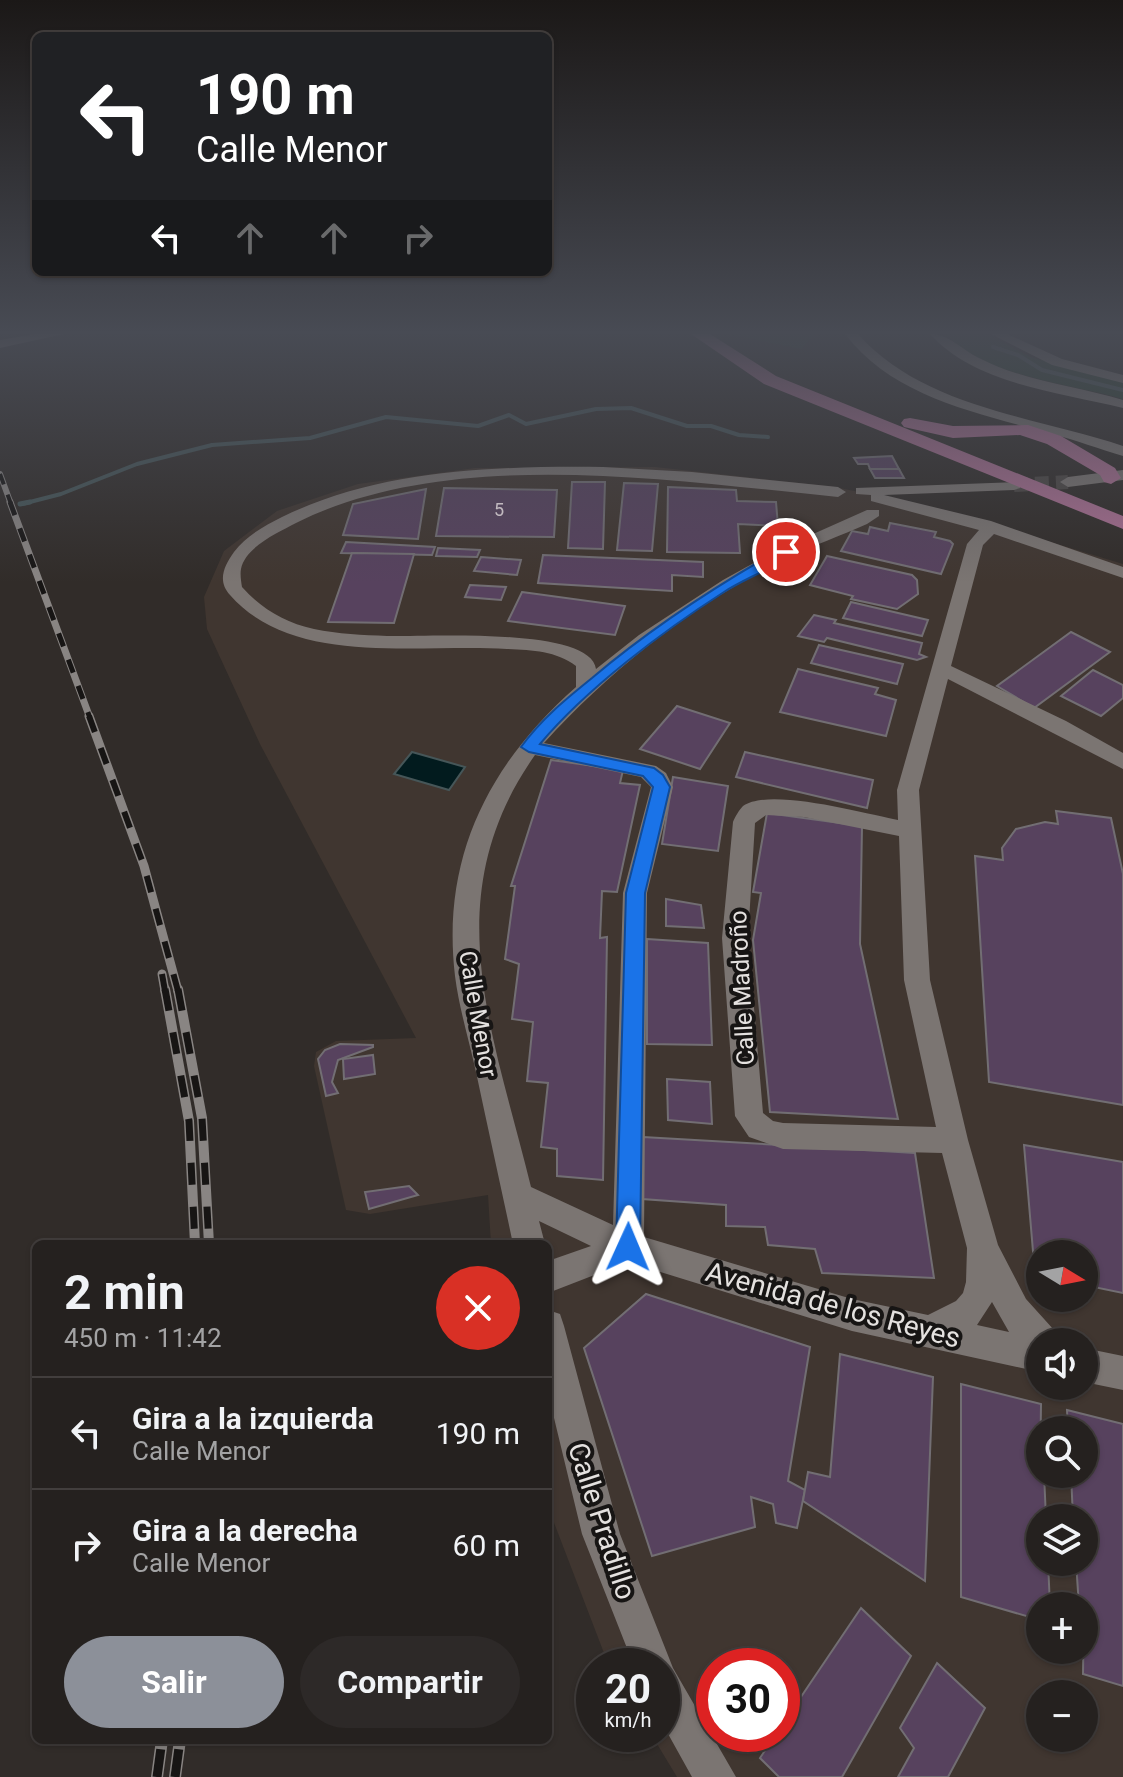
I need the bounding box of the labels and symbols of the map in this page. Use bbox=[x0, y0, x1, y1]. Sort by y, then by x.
house number: 5 bbox=[494, 499, 504, 520]
pin bbox=[752, 518, 820, 586]
street label: Calle Madroño bbox=[724, 910, 760, 1066]
street label: Calle Menor bbox=[453, 949, 503, 1079]
position arrow bbox=[586, 1205, 670, 1289]
north arrow bbox=[1026, 1240, 1098, 1312]
street label: Avenida de los Reyes bbox=[702, 1255, 964, 1355]
street label: Calle Pradillo bbox=[561, 1438, 643, 1604]
speed limit sign: 30 bbox=[696, 1648, 800, 1752]

